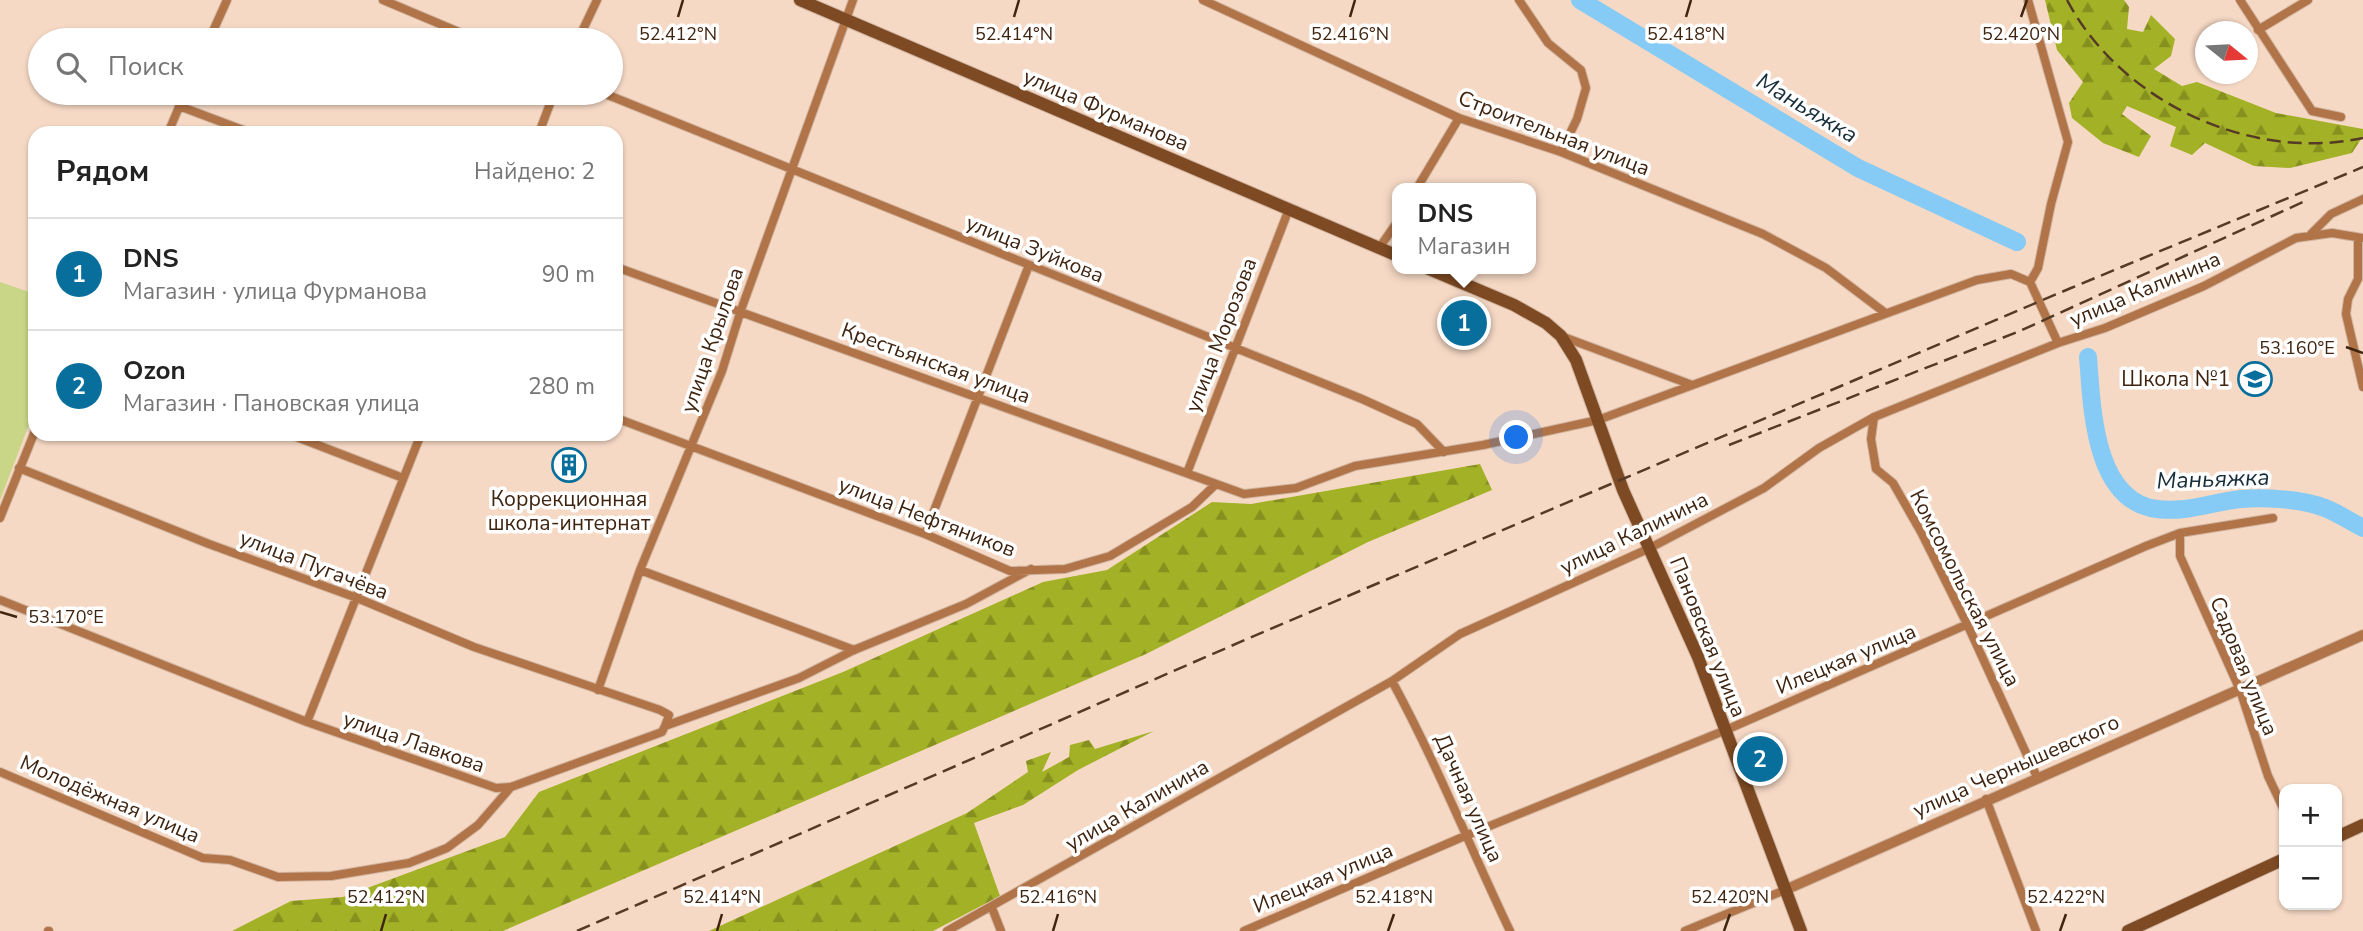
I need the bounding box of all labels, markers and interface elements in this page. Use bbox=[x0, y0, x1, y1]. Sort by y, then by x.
north arrow bbox=[2195, 21, 2258, 84]
text: 52.412°N bbox=[639, 22, 717, 46]
text: 52.414°N bbox=[975, 22, 1053, 46]
text: 52.416°N bbox=[1311, 22, 1389, 46]
text: 52.418°N bbox=[1647, 22, 1725, 46]
text: 52.420°N bbox=[1982, 22, 2060, 46]
search box bbox=[28, 28, 623, 105]
icon: search bbox=[52, 48, 90, 86]
text: Поиск bbox=[108, 49, 184, 84]
street label: улица Фурманова bbox=[1019, 62, 1193, 158]
water label: Маньяжка bbox=[1751, 66, 1863, 150]
street label: Строительная улица bbox=[1454, 84, 1654, 182]
text: Рядом bbox=[56, 151, 149, 192]
text: Найдено: 2 bbox=[474, 156, 595, 187]
popup bbox=[1392, 183, 1536, 274]
text: DNS bbox=[1418, 196, 1473, 231]
street label: улица Зуйкова bbox=[962, 209, 1108, 289]
text: Магазин bbox=[1418, 231, 1510, 262]
text: DNS bbox=[123, 241, 179, 276]
street label: улица Калинина bbox=[2065, 245, 2225, 333]
street label: улица Морозова bbox=[1179, 254, 1263, 416]
text: 1 bbox=[72, 259, 86, 290]
text: 90 m bbox=[542, 259, 595, 290]
street label: улица Крылова bbox=[674, 264, 750, 416]
text: Магазин · улица Фурманова bbox=[123, 276, 427, 307]
pin: 1 bbox=[1441, 297, 1487, 349]
street label: Крестьянская улица bbox=[838, 316, 1034, 410]
text: 53.160°E bbox=[2259, 336, 2335, 360]
text: Ozon bbox=[123, 353, 186, 388]
school or university icon: Школа №1 bbox=[2236, 360, 2274, 398]
place label: Школа №1 bbox=[2121, 365, 2230, 393]
text: 2 bbox=[72, 371, 86, 402]
text: 280 m bbox=[528, 371, 595, 402]
text: Магазин · Пановская улица bbox=[123, 388, 420, 419]
your location bbox=[1499, 420, 1533, 454]
building icon: Коррекционная школа-интернат bbox=[550, 446, 588, 484]
water label: Маньяжка bbox=[2156, 462, 2270, 496]
street label: улица Нефтяников bbox=[834, 470, 1020, 564]
place label: Коррекционная школа-интернат bbox=[488, 485, 651, 537]
street label: улица Калинина bbox=[1555, 485, 1713, 581]
street label: Комсомольская улица bbox=[1903, 485, 2027, 691]
street label: улица Пугачёва bbox=[236, 524, 392, 606]
street label: Пановская улица bbox=[1663, 553, 1753, 721]
street label: Садовая улица bbox=[2203, 592, 2285, 740]
text: 53.170°E bbox=[28, 605, 104, 629]
street label: Илецкая улица bbox=[1772, 617, 1920, 701]
street label: улица Лавкова bbox=[339, 705, 489, 779]
street label: улица Чернышевского bbox=[1908, 708, 2124, 824]
street label: Дачная улица bbox=[1428, 729, 1510, 867]
pin: 2 bbox=[1737, 733, 1783, 785]
street label: Молодёжная улица bbox=[16, 748, 204, 850]
street label: улица Калинина bbox=[1060, 753, 1214, 857]
map controls bbox=[2279, 784, 2342, 910]
button: + bbox=[2279, 784, 2342, 847]
street label: Илецкая улица bbox=[1249, 836, 1397, 920]
button: − bbox=[2279, 847, 2342, 910]
text: 52.412°N bbox=[347, 885, 425, 909]
text: 52.414°N bbox=[683, 885, 761, 909]
text: 52.416°N bbox=[1019, 885, 1097, 909]
text: 52.418°N bbox=[1355, 885, 1433, 909]
text: 52.420°N bbox=[1691, 885, 1769, 909]
text: 52.422°N bbox=[2027, 885, 2105, 909]

